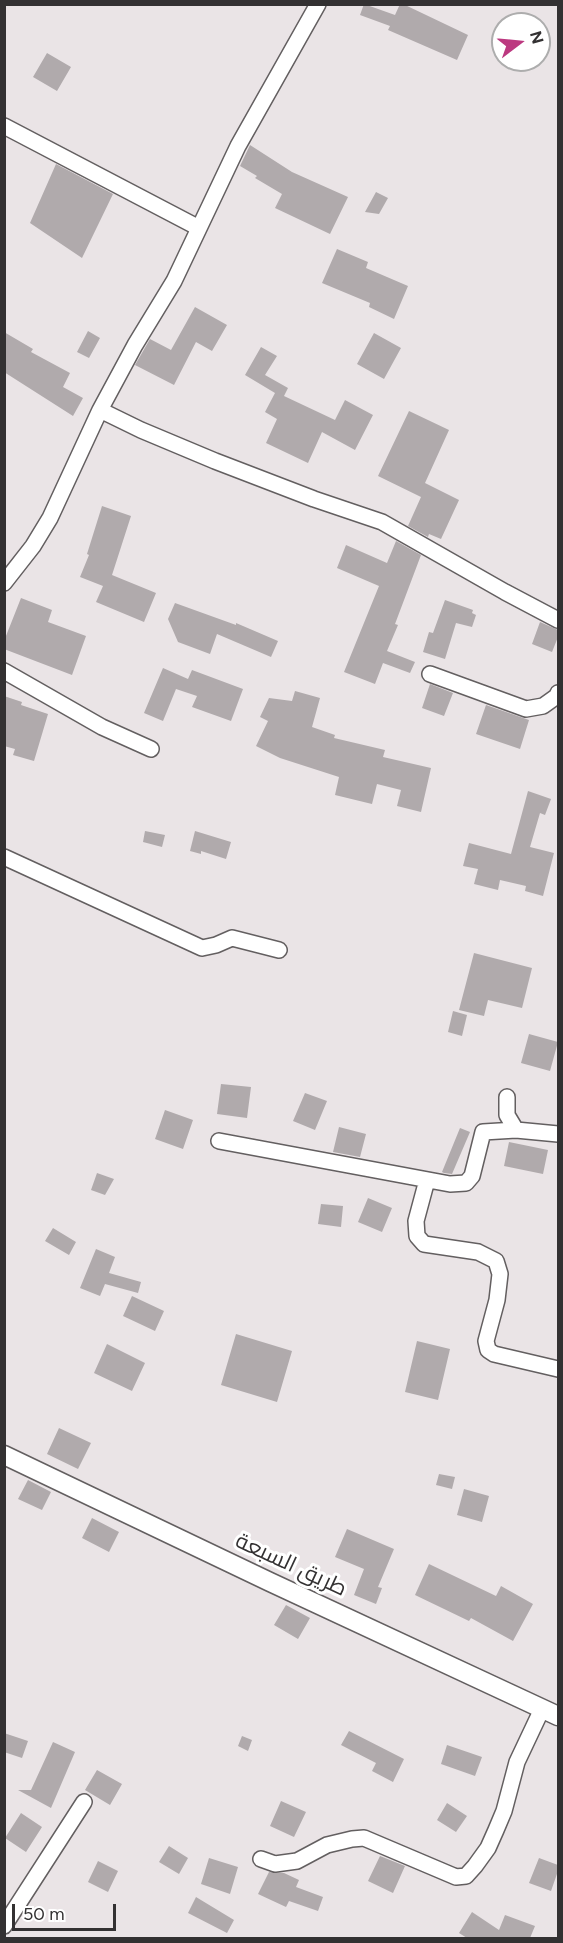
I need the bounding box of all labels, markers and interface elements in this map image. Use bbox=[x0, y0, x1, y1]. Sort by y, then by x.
north arrow bbox=[491, 12, 551, 72]
text: N bbox=[526, 29, 548, 46]
street label: طريق السبعة bbox=[231, 1528, 351, 1602]
scale bar bbox=[15, 1892, 118, 1930]
text: 50 m bbox=[23, 1903, 65, 1925]

